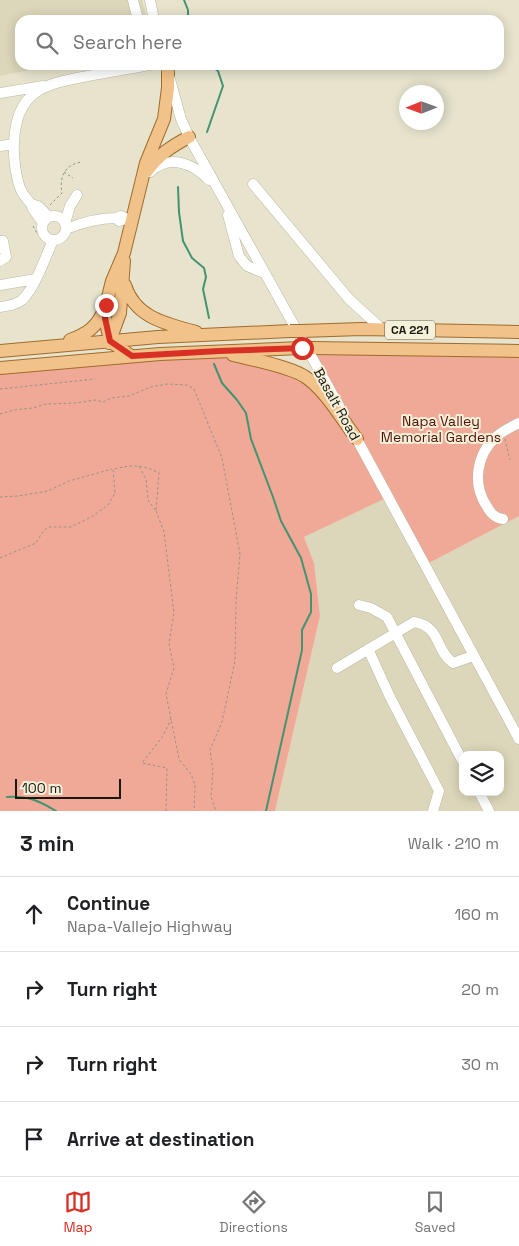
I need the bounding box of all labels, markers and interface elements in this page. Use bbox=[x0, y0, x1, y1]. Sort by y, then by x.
search box bbox=[15, 15, 504, 70]
icon: search bbox=[33, 29, 61, 57]
text: Search here bbox=[73, 30, 183, 55]
north arrow bbox=[399, 85, 444, 130]
route end bbox=[95, 294, 118, 317]
road number: CA 221 bbox=[385, 320, 435, 340]
route start bbox=[291, 337, 314, 360]
street label: Basalt Road bbox=[310, 364, 364, 444]
park label: Napa Valley Memorial Gardens bbox=[381, 412, 501, 446]
map controls bbox=[459, 751, 504, 796]
button: layers bbox=[459, 751, 504, 796]
scale bar bbox=[15, 776, 121, 799]
text: 100 m bbox=[22, 779, 61, 797]
text: 3 min bbox=[20, 830, 75, 857]
text: Walk · 210 m bbox=[408, 833, 499, 854]
text: Continue bbox=[67, 891, 150, 916]
icon: ahead bbox=[20, 900, 48, 928]
text: 160 m bbox=[454, 904, 499, 925]
text: Napa-Vallejo Highway bbox=[67, 916, 232, 937]
icon: right bbox=[20, 975, 48, 1003]
text: Turn right bbox=[67, 977, 157, 1002]
text: 20 m bbox=[461, 979, 499, 1000]
icon: right bbox=[20, 1050, 48, 1078]
text: Turn right bbox=[67, 1052, 157, 1077]
text: 30 m bbox=[461, 1054, 499, 1075]
icon: arrive bbox=[20, 1125, 48, 1153]
text: Arrive at destination bbox=[67, 1127, 255, 1152]
tab: Map bbox=[63, 1188, 93, 1236]
tab: Directions bbox=[219, 1188, 288, 1236]
tab: Saved bbox=[415, 1188, 456, 1236]

